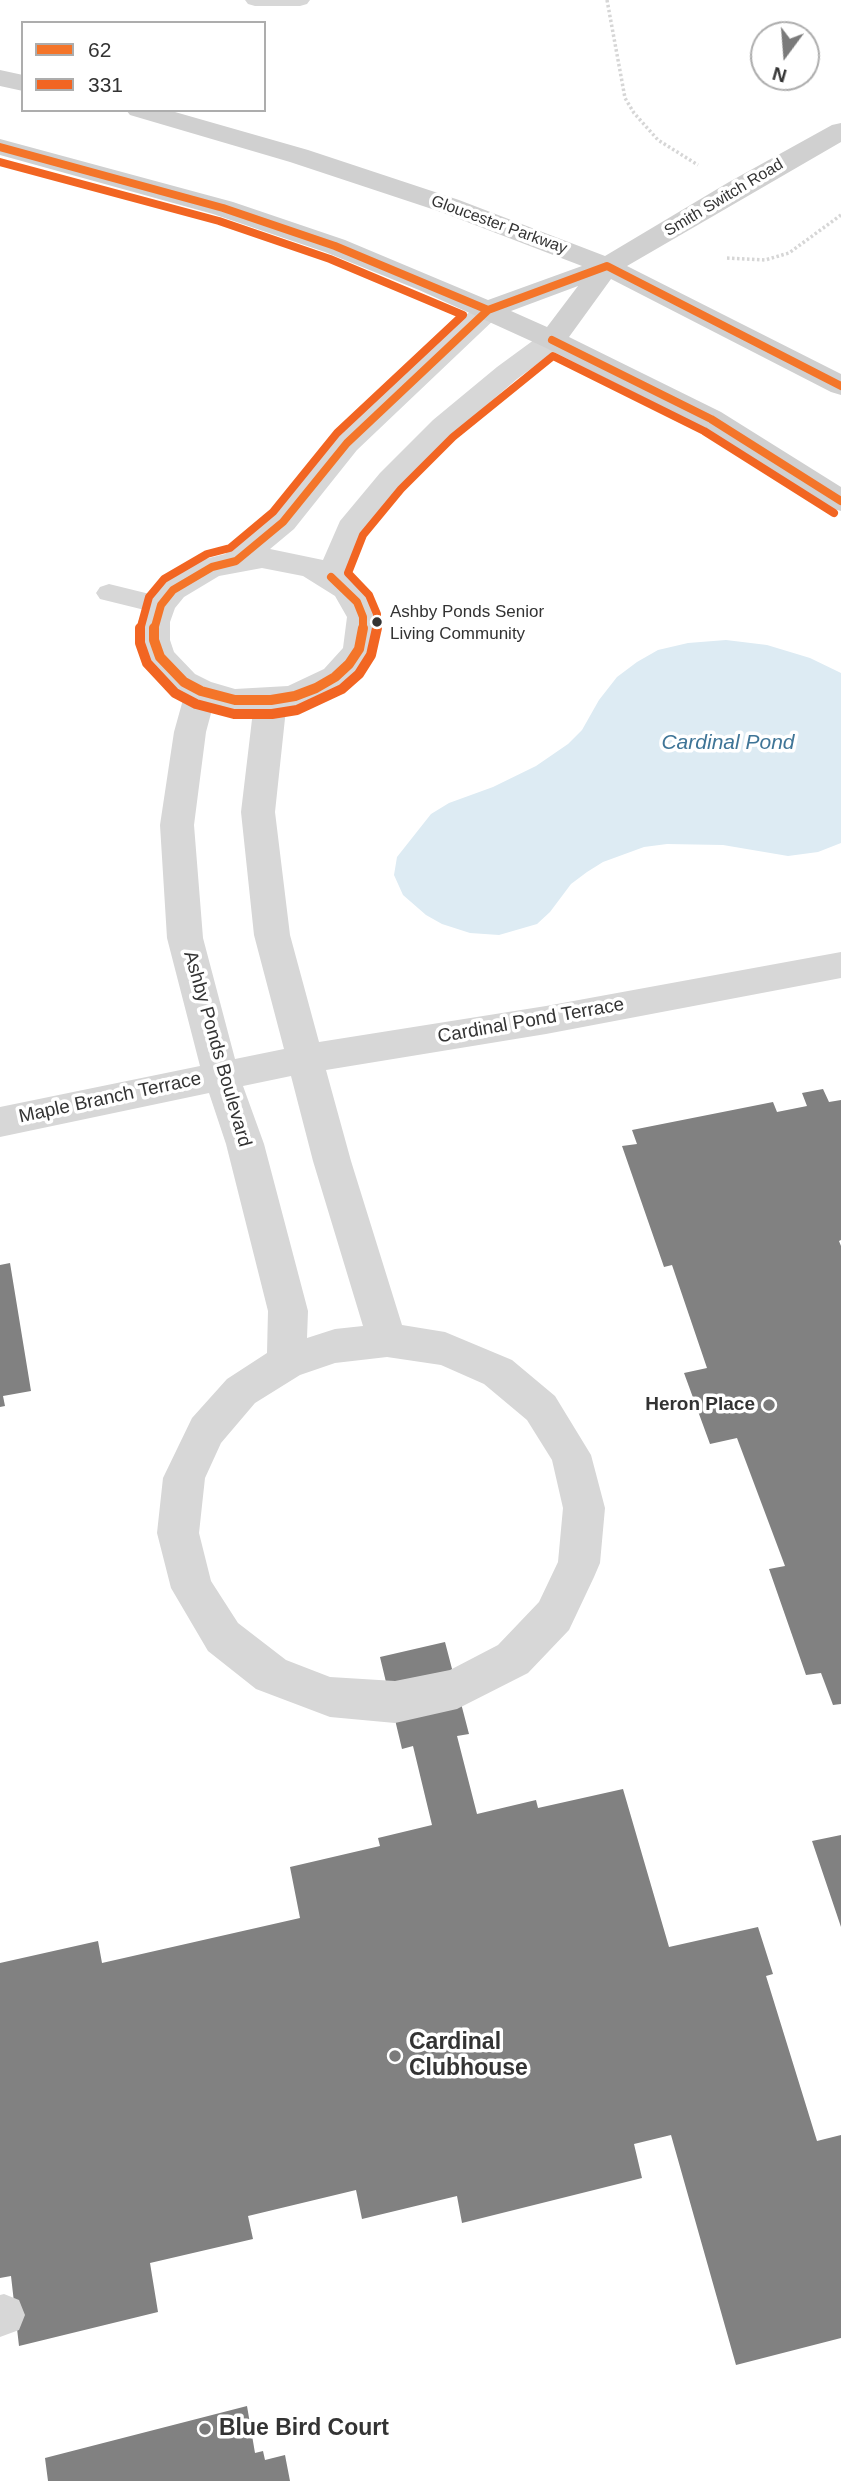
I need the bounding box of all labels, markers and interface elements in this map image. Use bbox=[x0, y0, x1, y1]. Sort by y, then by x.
legend bbox=[21, 21, 266, 112]
north arrow bbox=[750, 21, 820, 91]
text: 62 bbox=[88, 38, 111, 61]
text: N bbox=[770, 63, 789, 87]
text: 331 bbox=[88, 73, 123, 96]
street label: Smith Switch Road bbox=[661, 155, 787, 241]
street label: Gloucester Parkway bbox=[428, 191, 570, 259]
place label: Ashby Ponds Senior Living Community bbox=[390, 602, 544, 642]
marker: Ashby Ponds Senior Living Community bbox=[370, 615, 384, 629]
water label: Cardinal Pond bbox=[661, 730, 795, 756]
street label: Ashby Ponds Boulevard bbox=[178, 948, 256, 1150]
street label: Cardinal Pond Terrace bbox=[436, 993, 626, 1049]
street label: Maple Branch Terrace bbox=[17, 1068, 203, 1128]
place label: Heron Place bbox=[645, 1394, 755, 1416]
marker: Heron Place bbox=[761, 1397, 777, 1413]
place label: Cardinal Clubhouse bbox=[409, 2029, 528, 2083]
marker: Cardinal Clubhouse bbox=[387, 2048, 403, 2064]
place label: Blue Bird Court bbox=[219, 2415, 389, 2443]
marker: Blue Bird Court bbox=[197, 2421, 213, 2437]

